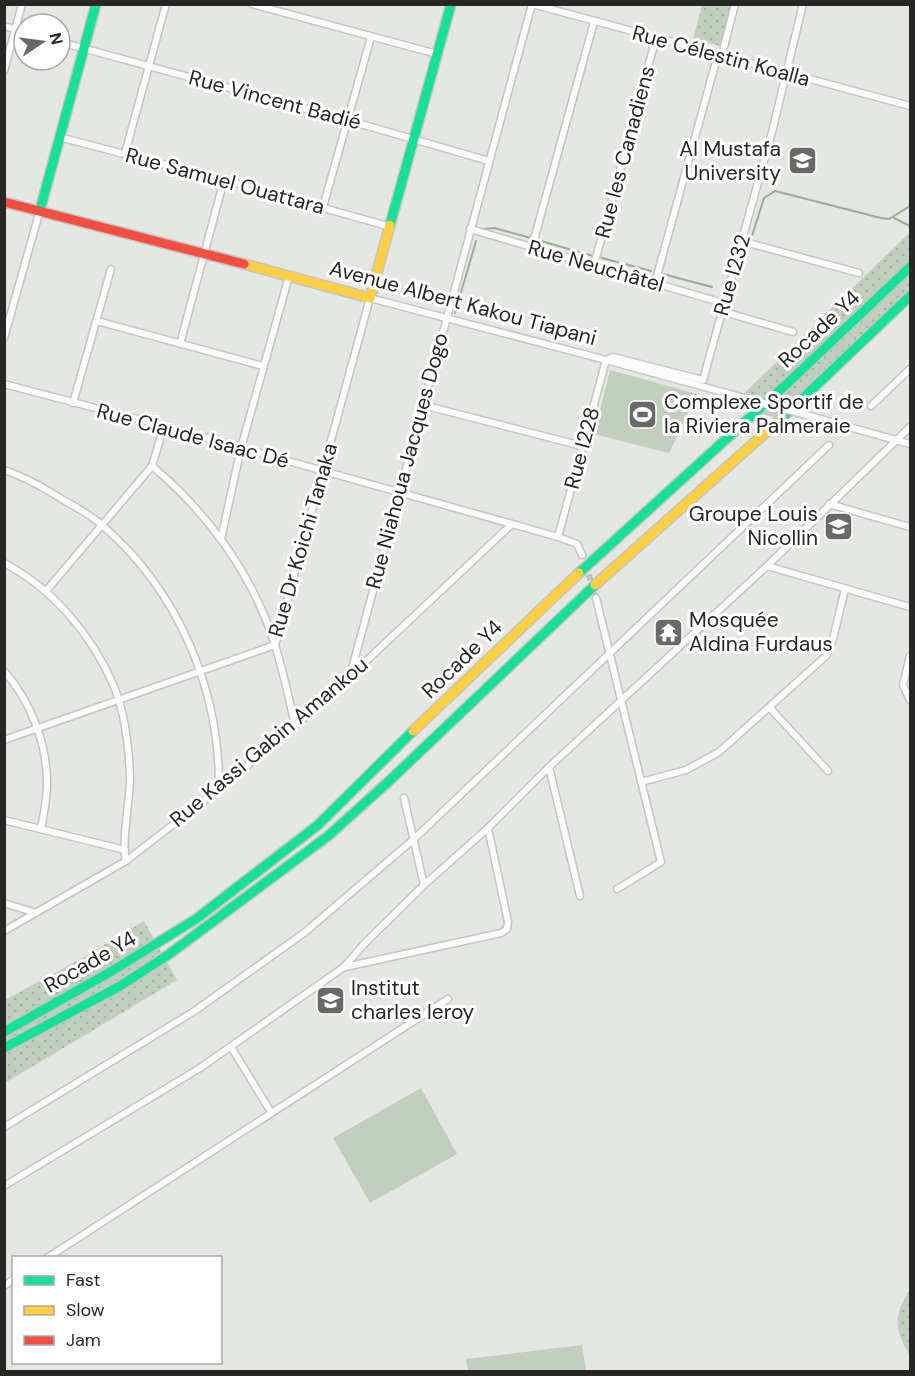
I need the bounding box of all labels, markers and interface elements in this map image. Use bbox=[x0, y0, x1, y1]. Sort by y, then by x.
north arrow bbox=[12, 12, 72, 72]
street label: Rue Célestin Koalla bbox=[629, 19, 813, 93]
text: N bbox=[45, 31, 68, 47]
street label: Rue les Canadiens bbox=[589, 63, 661, 241]
street label: Rue Vincent Badié bbox=[186, 64, 364, 136]
place label: Al Mustafa University bbox=[679, 135, 781, 187]
street label: Rue Samuel Ouattara bbox=[122, 141, 328, 221]
school or university icon: Al Mustafa University bbox=[786, 145, 818, 177]
street label: Rue I232 bbox=[707, 231, 757, 319]
street label: Rue Neuchâtel bbox=[525, 233, 667, 299]
street label: Avenue Albert Kakou Tiapani bbox=[326, 254, 600, 352]
street label: Rocade Y4 bbox=[772, 284, 866, 374]
street label: Rue Niahoua Jacques Dogo bbox=[359, 330, 455, 592]
place label: Complexe Sportif de la Riviera Palmeraie bbox=[664, 388, 864, 440]
street label: Rue Claude Isaac Dé bbox=[94, 397, 292, 475]
sports icon: Complexe Sportif de la Riviera Palmeraie bbox=[627, 398, 659, 430]
street label: Rue I228 bbox=[558, 404, 606, 492]
street label: Rue Dr Koichi Tanaka bbox=[262, 440, 344, 640]
place label: Groupe Louis Nicollin bbox=[689, 500, 818, 552]
school or university icon: Groupe Louis Nicollin bbox=[823, 510, 855, 542]
place label: Mosquée Aldina Furdaus bbox=[689, 606, 833, 658]
street label: Rocade Y4 bbox=[416, 613, 509, 704]
temple icon: Mosquée Aldina Furdaus bbox=[652, 616, 684, 648]
street label: Rue Kassi Gabin Amankou bbox=[164, 651, 374, 833]
street label: Rocade Y4 bbox=[39, 924, 141, 1000]
place label: Institut charles leroy bbox=[351, 974, 475, 1026]
school or university icon: Institut charles leroy bbox=[314, 984, 346, 1016]
legend bbox=[12, 1256, 222, 1364]
text: Fast bbox=[66, 1268, 101, 1292]
text: Slow bbox=[66, 1298, 105, 1322]
text: Jam bbox=[66, 1328, 101, 1352]

